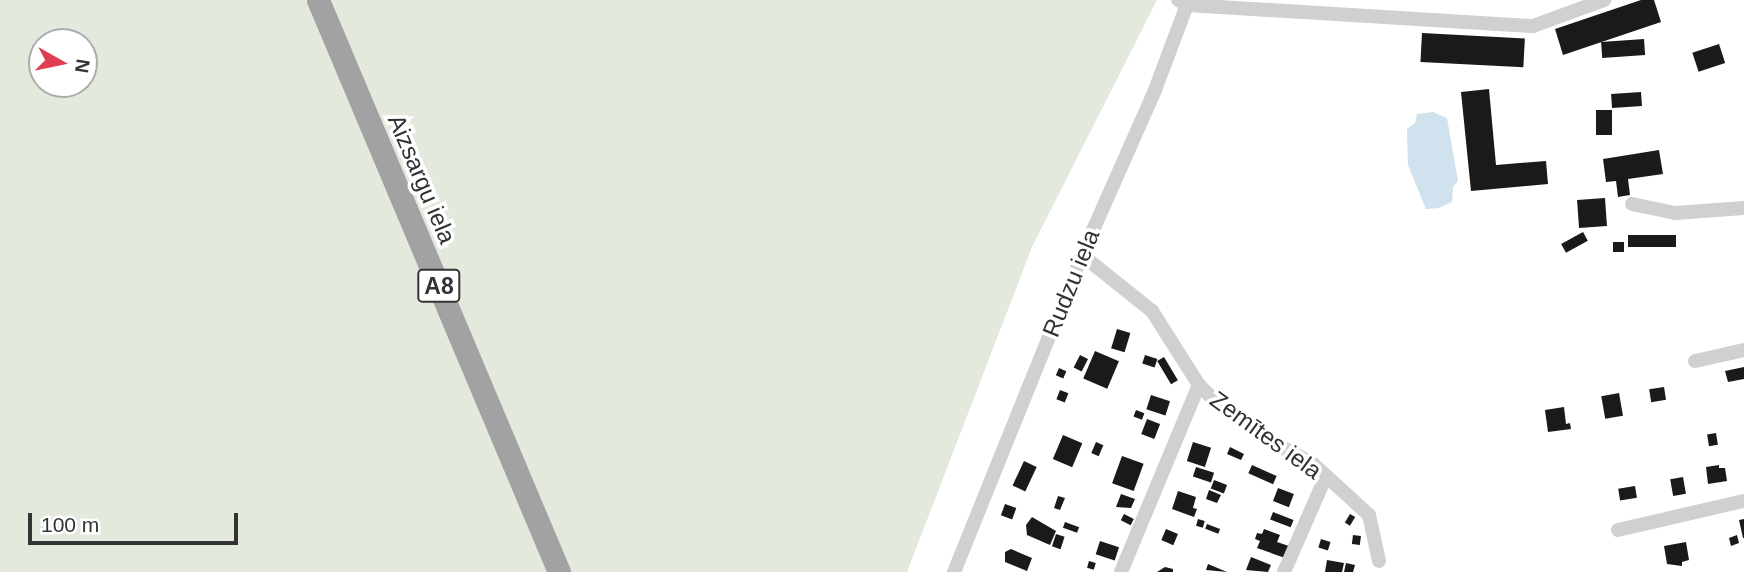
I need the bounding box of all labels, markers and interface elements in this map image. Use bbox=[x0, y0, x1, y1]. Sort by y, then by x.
north arrow bbox=[28, 28, 98, 98]
text: N bbox=[71, 58, 94, 74]
street label: Aizsargu iela bbox=[382, 110, 462, 248]
street label: Rudzu iela bbox=[1036, 225, 1106, 341]
road number: A8 bbox=[416, 266, 462, 306]
street label: Zemītes iela bbox=[1205, 385, 1327, 485]
scale bar bbox=[32, 498, 242, 542]
text: 100 m bbox=[41, 513, 99, 536]

